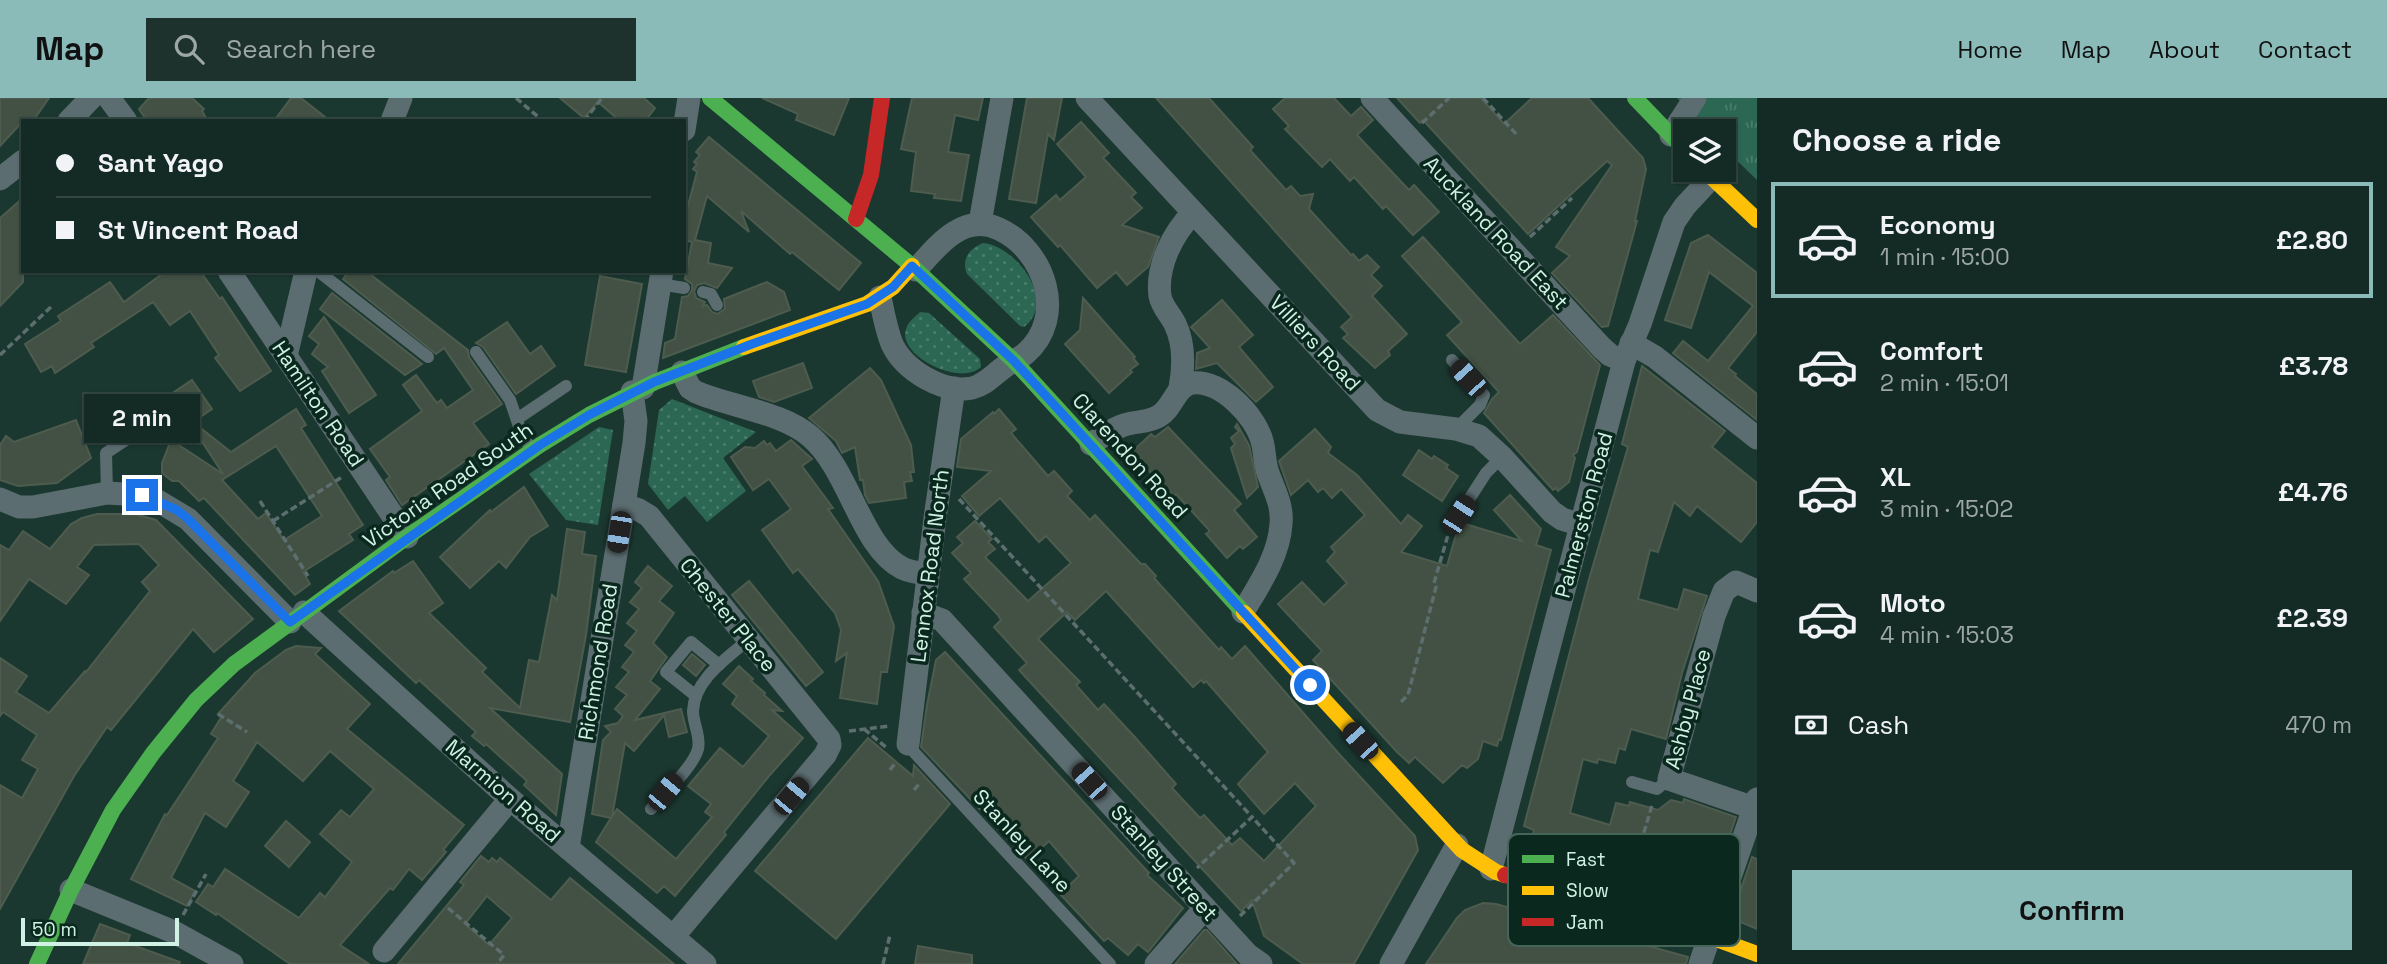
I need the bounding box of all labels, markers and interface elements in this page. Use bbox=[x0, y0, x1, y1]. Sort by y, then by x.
search box bbox=[146, 18, 636, 81]
text: Map bbox=[35, 28, 104, 70]
icon: search bbox=[170, 30, 208, 68]
text: Search here bbox=[226, 32, 376, 66]
text: Home bbox=[1957, 34, 2023, 65]
text: Map bbox=[2061, 34, 2111, 65]
text: About bbox=[2149, 34, 2220, 65]
text: Contact bbox=[2258, 34, 2352, 65]
map controls bbox=[1673, 119, 1736, 182]
button: layers bbox=[1673, 119, 1736, 182]
text: Choose a ride bbox=[1792, 120, 2002, 160]
text: Sant Yago bbox=[98, 146, 224, 180]
street label: Auckland Road East bbox=[1418, 150, 1575, 315]
text: Economy bbox=[1880, 208, 1996, 242]
icon: car bbox=[1796, 209, 1859, 272]
text: St Vincent Road bbox=[98, 213, 299, 247]
text: £2.80 bbox=[2276, 223, 2348, 257]
text: 1 min · 15:00 bbox=[1880, 242, 2010, 272]
street label: Villiers Road bbox=[1264, 289, 1367, 396]
text: Comfort bbox=[1880, 334, 1983, 368]
icon: car bbox=[1796, 335, 1859, 398]
street label: Hamilton Road bbox=[266, 336, 371, 472]
text: £3.78 bbox=[2279, 349, 2348, 383]
car bbox=[1447, 355, 1490, 401]
text: 2 min · 15:01 bbox=[1880, 368, 2009, 398]
street label: Clarendon Road bbox=[1067, 387, 1194, 524]
callout: 2 min bbox=[84, 394, 200, 442]
text: 2 min bbox=[112, 403, 172, 433]
street label: Victoria Road South bbox=[358, 416, 538, 553]
street label: Palmerston Road bbox=[1548, 429, 1619, 601]
text: XL bbox=[1880, 460, 1911, 494]
icon: car bbox=[1796, 461, 1859, 524]
street label: Lennox Road North bbox=[904, 468, 955, 664]
text: £4.76 bbox=[2278, 475, 2348, 509]
route end bbox=[126, 479, 158, 511]
car bbox=[1439, 492, 1480, 538]
text: 3 min · 15:02 bbox=[1880, 494, 2013, 524]
car bbox=[606, 510, 633, 554]
street label: Chester Place bbox=[674, 552, 783, 677]
street label: Richmond Road bbox=[572, 582, 623, 742]
text: Moto bbox=[1880, 586, 1946, 620]
icon: car bbox=[1796, 587, 1859, 650]
text: £2.39 bbox=[2276, 601, 2348, 635]
text: 4 min · 15:03 bbox=[1880, 620, 2014, 650]
street label: Ashby Place bbox=[1658, 646, 1717, 772]
route start bbox=[1294, 669, 1326, 701]
icon: cash bbox=[1792, 706, 1830, 744]
text: Cash bbox=[1848, 708, 1909, 742]
text: 470 m bbox=[2285, 710, 2352, 740]
car bbox=[1339, 718, 1382, 764]
street label: Marmion Road bbox=[440, 733, 567, 848]
car bbox=[1068, 758, 1111, 804]
car bbox=[644, 769, 687, 815]
car bbox=[770, 773, 813, 819]
street label: Stanley Lane bbox=[967, 783, 1077, 898]
street label: Stanley Street bbox=[1105, 799, 1224, 926]
legend bbox=[1508, 834, 1740, 946]
text: Fast bbox=[1566, 847, 1606, 872]
button: Confirm bbox=[1792, 870, 2352, 950]
text: Slow bbox=[1566, 878, 1609, 903]
text: Jam bbox=[1566, 910, 1604, 935]
scale bar bbox=[21, 915, 178, 947]
text: 50 m bbox=[32, 917, 77, 942]

